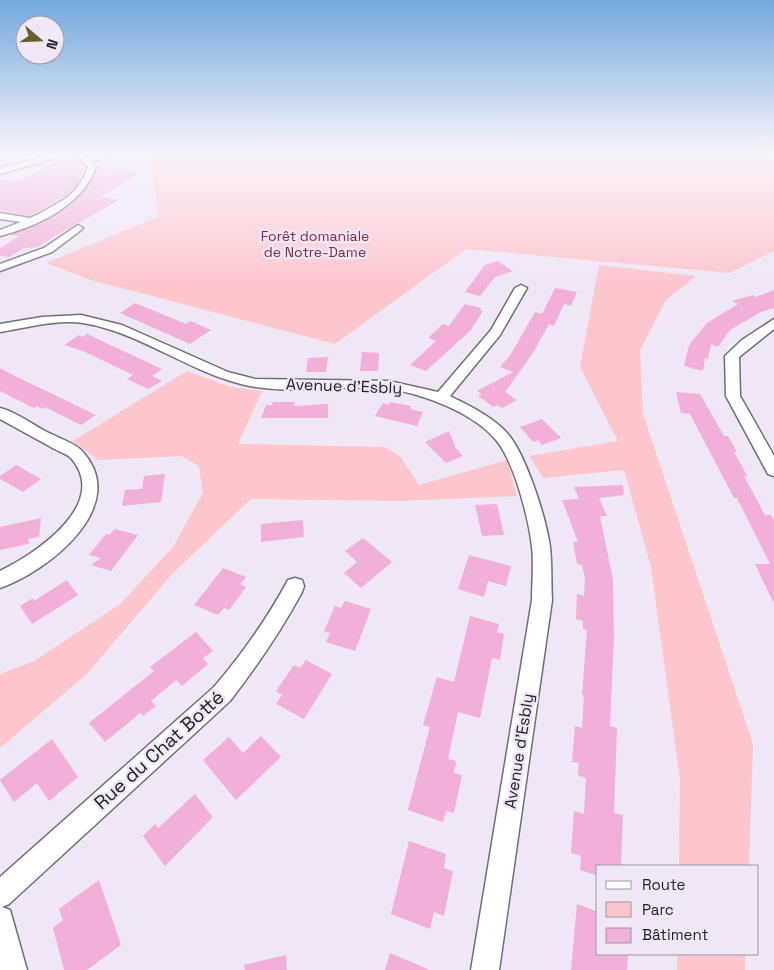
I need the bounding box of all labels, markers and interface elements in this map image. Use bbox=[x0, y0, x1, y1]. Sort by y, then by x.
north arrow bbox=[15, 15, 65, 65]
text: N bbox=[42, 37, 62, 52]
park label: Forêt domaniale de Notre-Dame bbox=[261, 227, 369, 261]
street label: Avenue d'Esbly bbox=[285, 373, 403, 399]
street label: Rue du Chat Botté bbox=[89, 685, 229, 815]
street label: Avenue d'Esbly bbox=[500, 692, 538, 810]
legend bbox=[596, 865, 759, 955]
text: Route bbox=[642, 875, 686, 894]
text: Parc bbox=[642, 900, 674, 919]
text: Bâtiment bbox=[642, 925, 708, 944]

